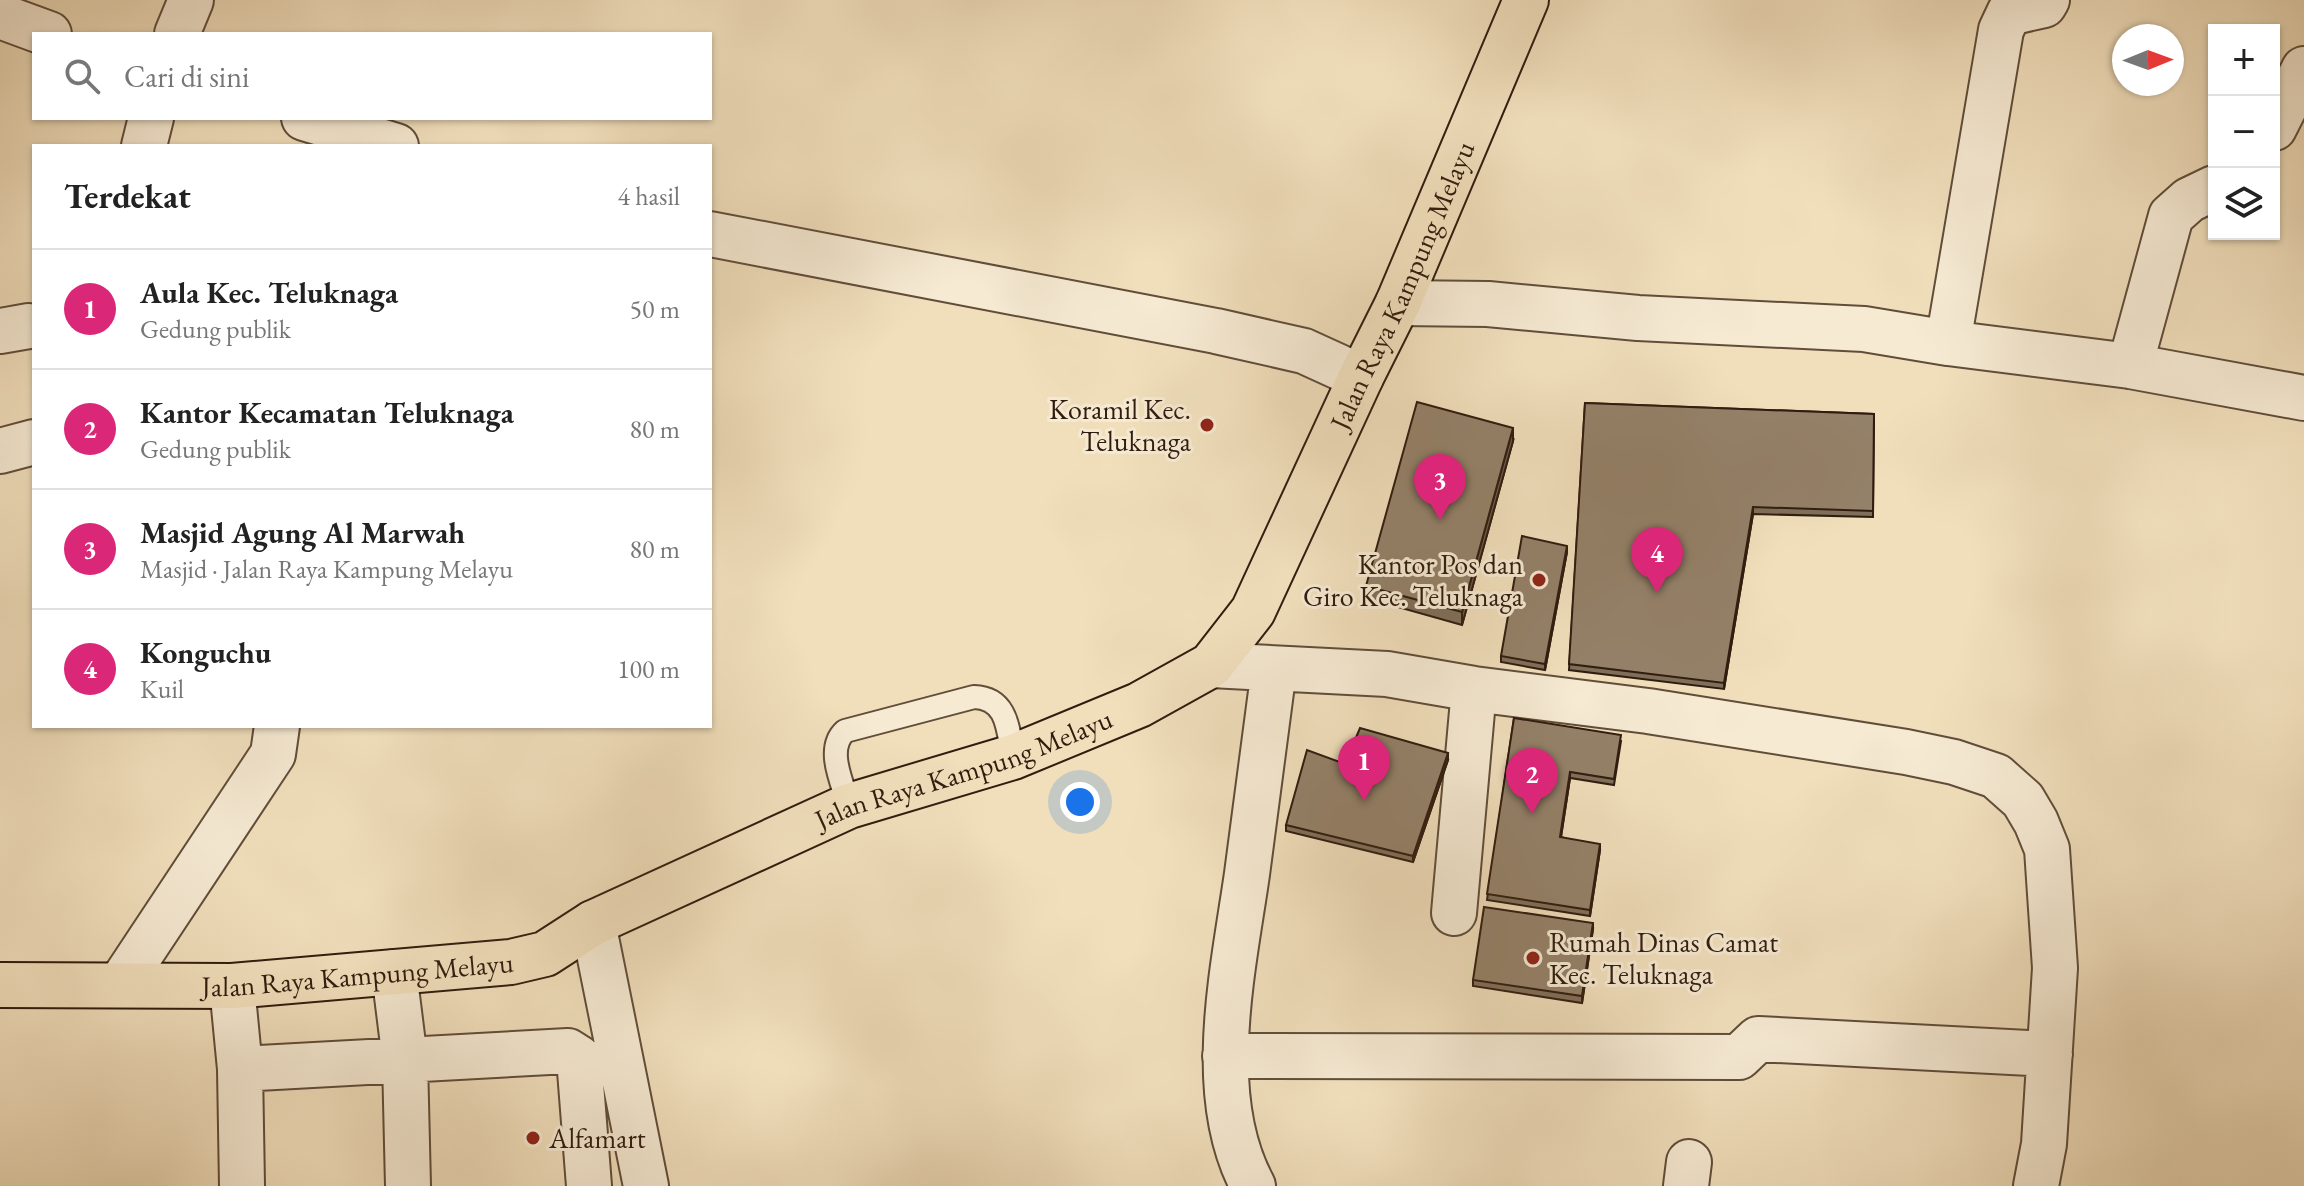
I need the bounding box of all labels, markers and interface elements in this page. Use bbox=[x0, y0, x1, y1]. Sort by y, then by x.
north arrow bbox=[2112, 24, 2184, 96]
map controls bbox=[2208, 24, 2280, 240]
button: + bbox=[2208, 24, 2280, 96]
search box bbox=[32, 32, 712, 120]
icon: search bbox=[60, 54, 104, 98]
text: Cari di sini bbox=[124, 57, 249, 96]
button: − bbox=[2208, 96, 2280, 168]
street label: Jalan Raya Kampung Melayu bbox=[1320, 135, 1482, 437]
button: layers bbox=[2208, 168, 2280, 240]
text: Terdekat bbox=[64, 174, 191, 218]
text: 4 hasil bbox=[618, 179, 680, 213]
text: Aula Kec. Teluknaga bbox=[140, 273, 398, 312]
text: 1 bbox=[83, 292, 97, 326]
text: 50 m bbox=[630, 292, 680, 326]
text: Gedung publik bbox=[140, 312, 291, 346]
place label: Koramil Kec. Teluknaga bbox=[1049, 391, 1192, 459]
text: Kantor Kecamatan Teluknaga bbox=[140, 393, 514, 432]
text: 2 bbox=[83, 412, 97, 446]
text: 80 m bbox=[630, 412, 680, 446]
marker: Koramil Kec. Teluknaga bbox=[1198, 416, 1216, 434]
text: Gedung publik bbox=[140, 432, 291, 466]
pin: 3 bbox=[1414, 454, 1466, 520]
text: Masjid Agung Al Marwah bbox=[140, 513, 465, 552]
pin: 4 bbox=[1631, 527, 1683, 593]
text: 3 bbox=[83, 532, 97, 566]
text: 80 m bbox=[630, 532, 680, 566]
place label: Kantor Pos dan Giro Kec. Teluknaga bbox=[1303, 546, 1524, 614]
text: Masjid · Jalan Raya Kampung Melayu bbox=[140, 552, 513, 586]
marker: Kantor Pos dan Giro Kec. Teluknaga bbox=[1530, 571, 1548, 589]
text: Konguchu bbox=[140, 633, 271, 672]
text: 4 bbox=[83, 652, 97, 686]
text: 100 m bbox=[617, 652, 680, 686]
text: Kuil bbox=[140, 672, 184, 706]
street label: Jalan Raya Kampung Melayu bbox=[807, 700, 1118, 838]
pin: 1 bbox=[1338, 735, 1390, 801]
pin: 2 bbox=[1506, 748, 1558, 814]
your location bbox=[1060, 782, 1100, 822]
place label: Rumah Dinas Camat Kec. Teluknaga bbox=[1549, 924, 1778, 992]
street label: Jalan Raya Kampung Melayu bbox=[200, 944, 515, 1004]
marker: Rumah Dinas Camat Kec. Teluknaga bbox=[1524, 949, 1542, 967]
place label: Alfamart bbox=[548, 1120, 646, 1156]
marker: Alfamart bbox=[524, 1129, 542, 1147]

